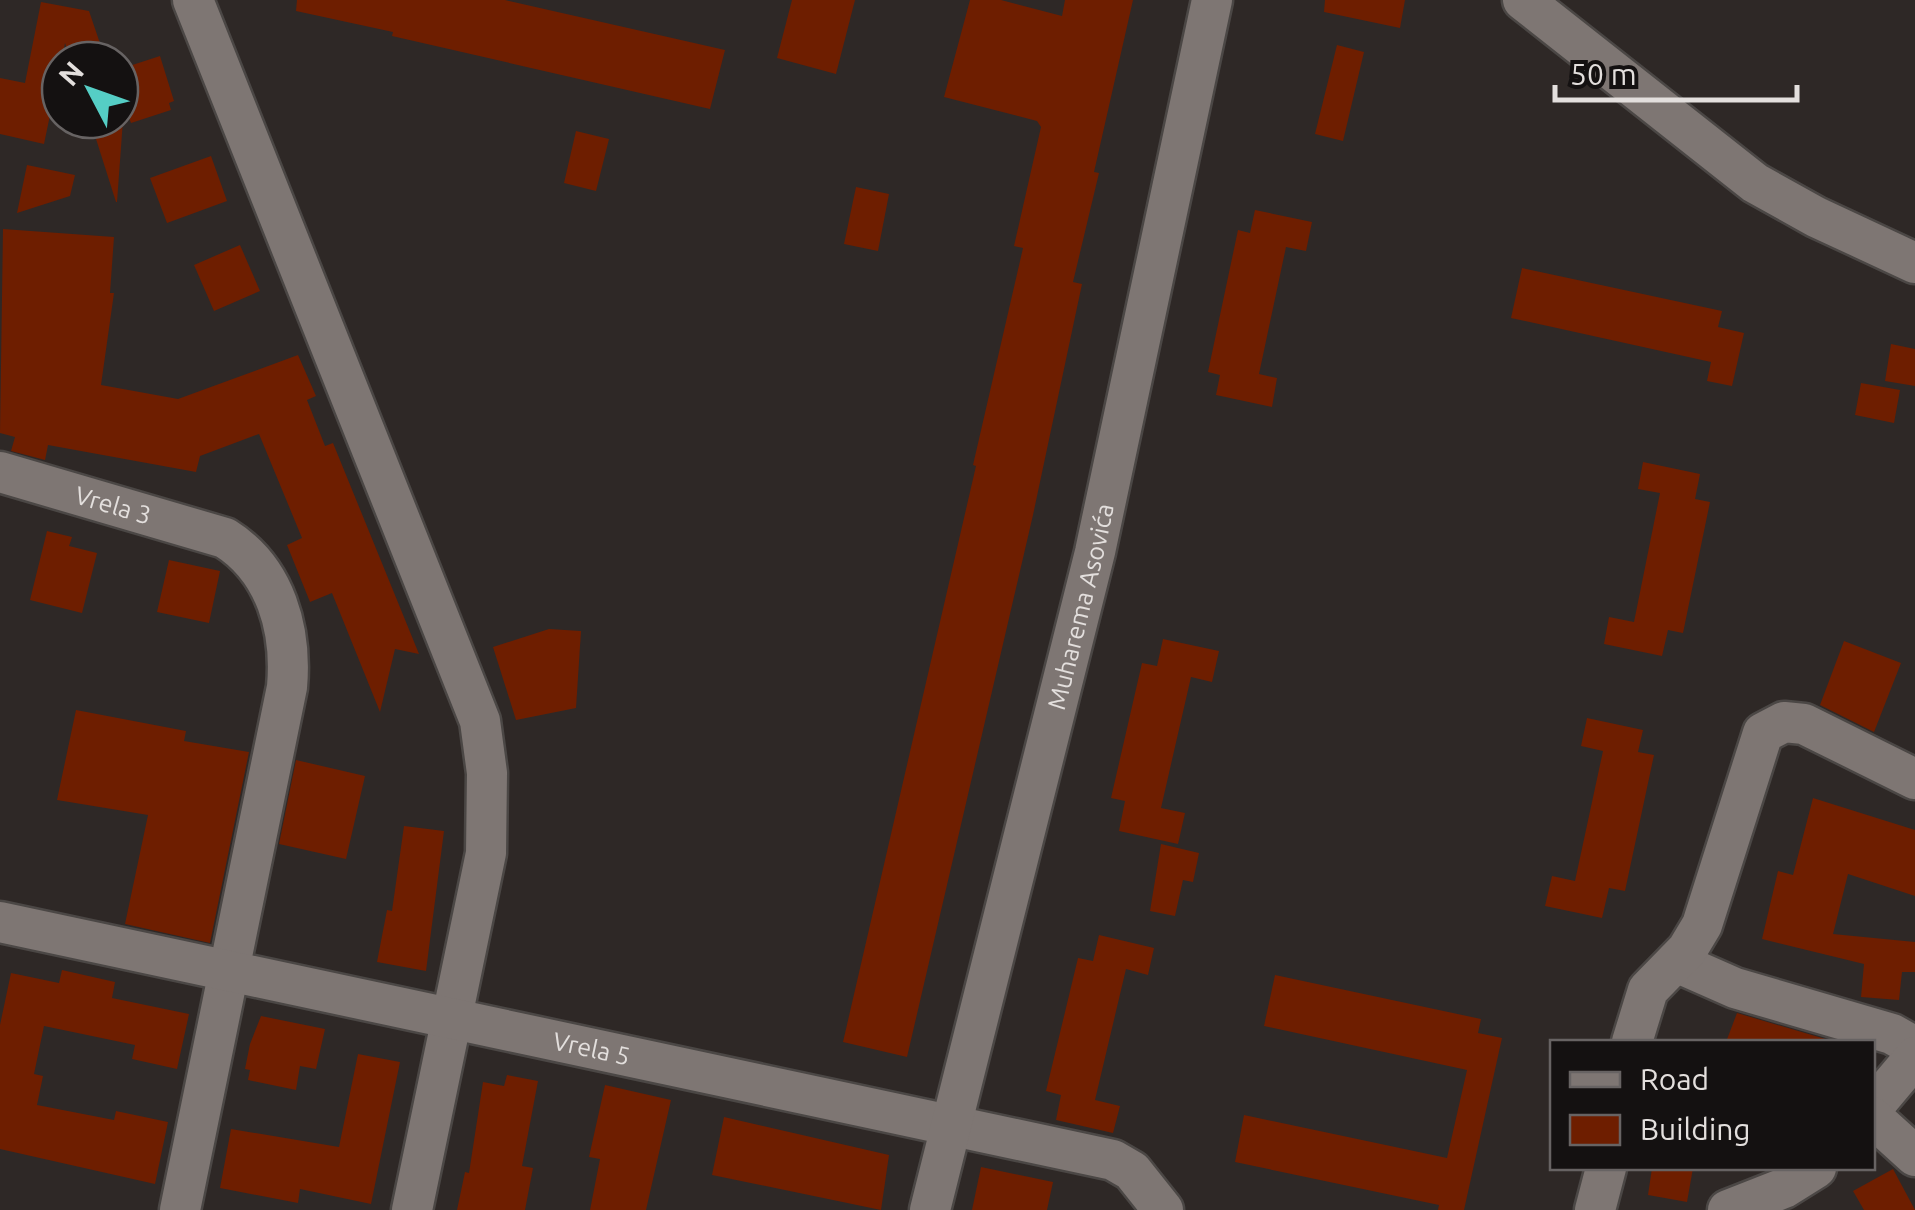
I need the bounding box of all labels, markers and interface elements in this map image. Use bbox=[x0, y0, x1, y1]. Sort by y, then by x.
north arrow bbox=[40, 40, 140, 140]
scale bar bbox=[1555, 40, 1798, 102]
text: N bbox=[52, 55, 89, 91]
text: 50 m bbox=[1570, 57, 1637, 91]
street label: Vrela 3 bbox=[72, 481, 155, 530]
street label: Muharema Asovića bbox=[1042, 501, 1119, 713]
street label: Vrela 5 bbox=[551, 1027, 633, 1070]
legend bbox=[1550, 1040, 1875, 1170]
text: Road bbox=[1640, 1062, 1709, 1096]
text: Building bbox=[1640, 1112, 1751, 1146]

